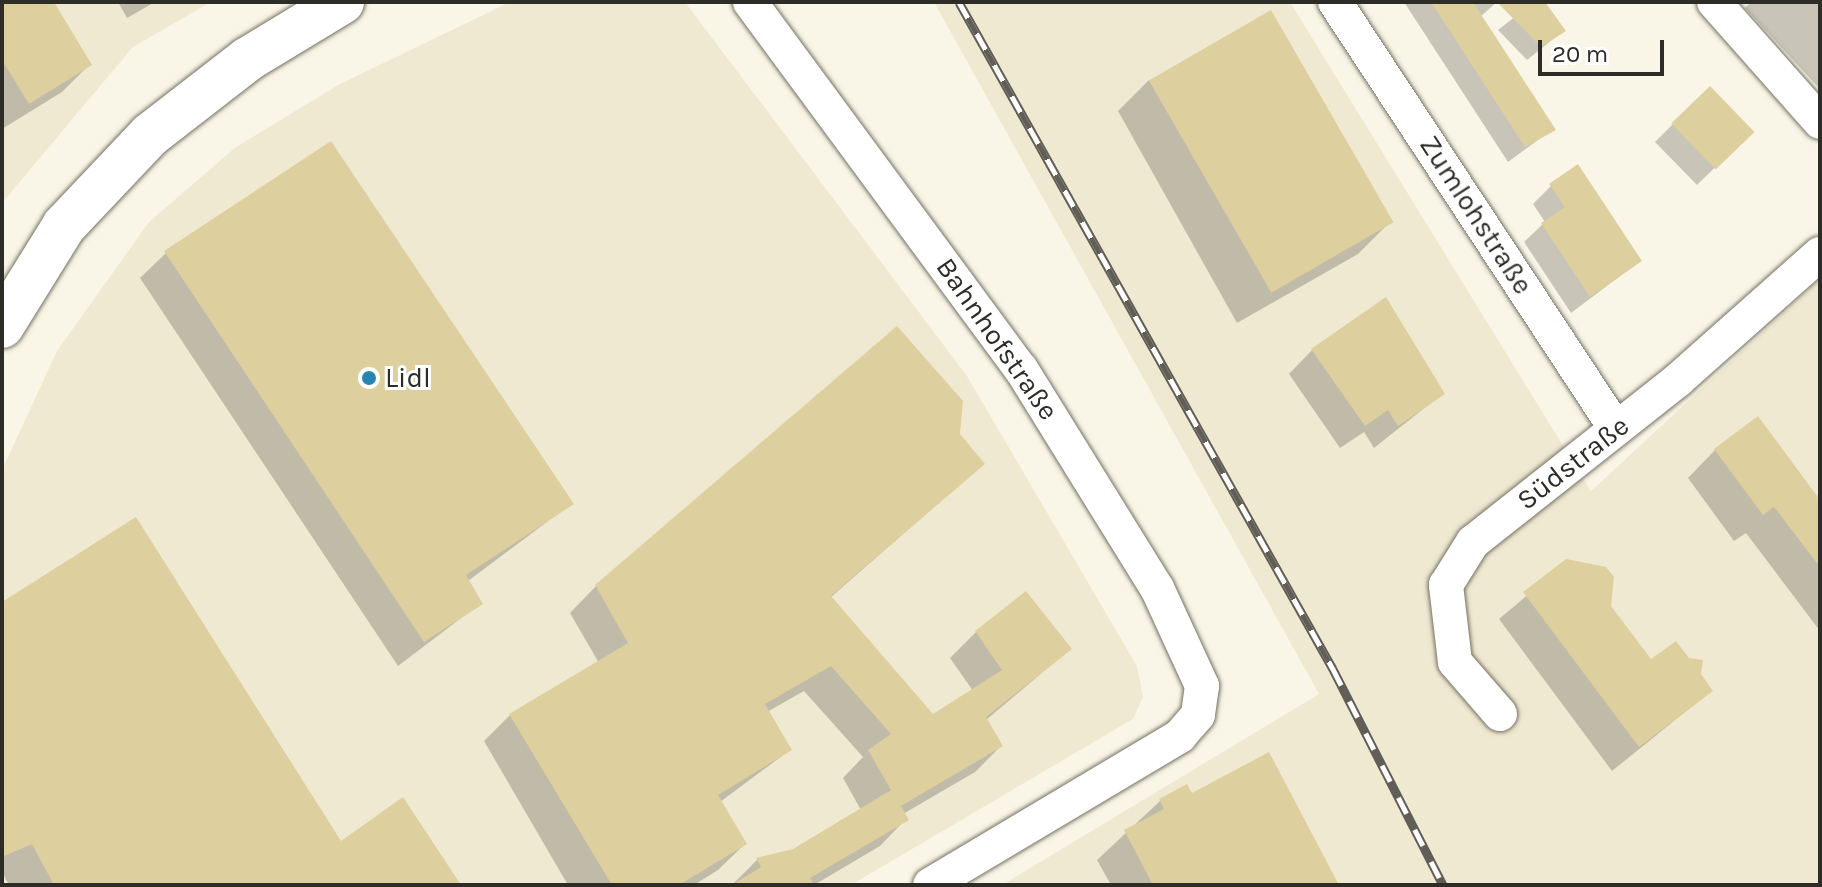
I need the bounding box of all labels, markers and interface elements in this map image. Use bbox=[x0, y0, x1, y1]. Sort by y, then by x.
scale bar bbox=[1542, 24, 1668, 74]
text: 20 m bbox=[1552, 40, 1608, 68]
street label: Zumlohstraße bbox=[1412, 129, 1540, 301]
street label: Bahnhofstraße bbox=[929, 252, 1065, 426]
place label: Lidl bbox=[385, 361, 431, 395]
marker: Lidl bbox=[360, 369, 378, 387]
street label: Südstraße bbox=[1510, 409, 1636, 517]

